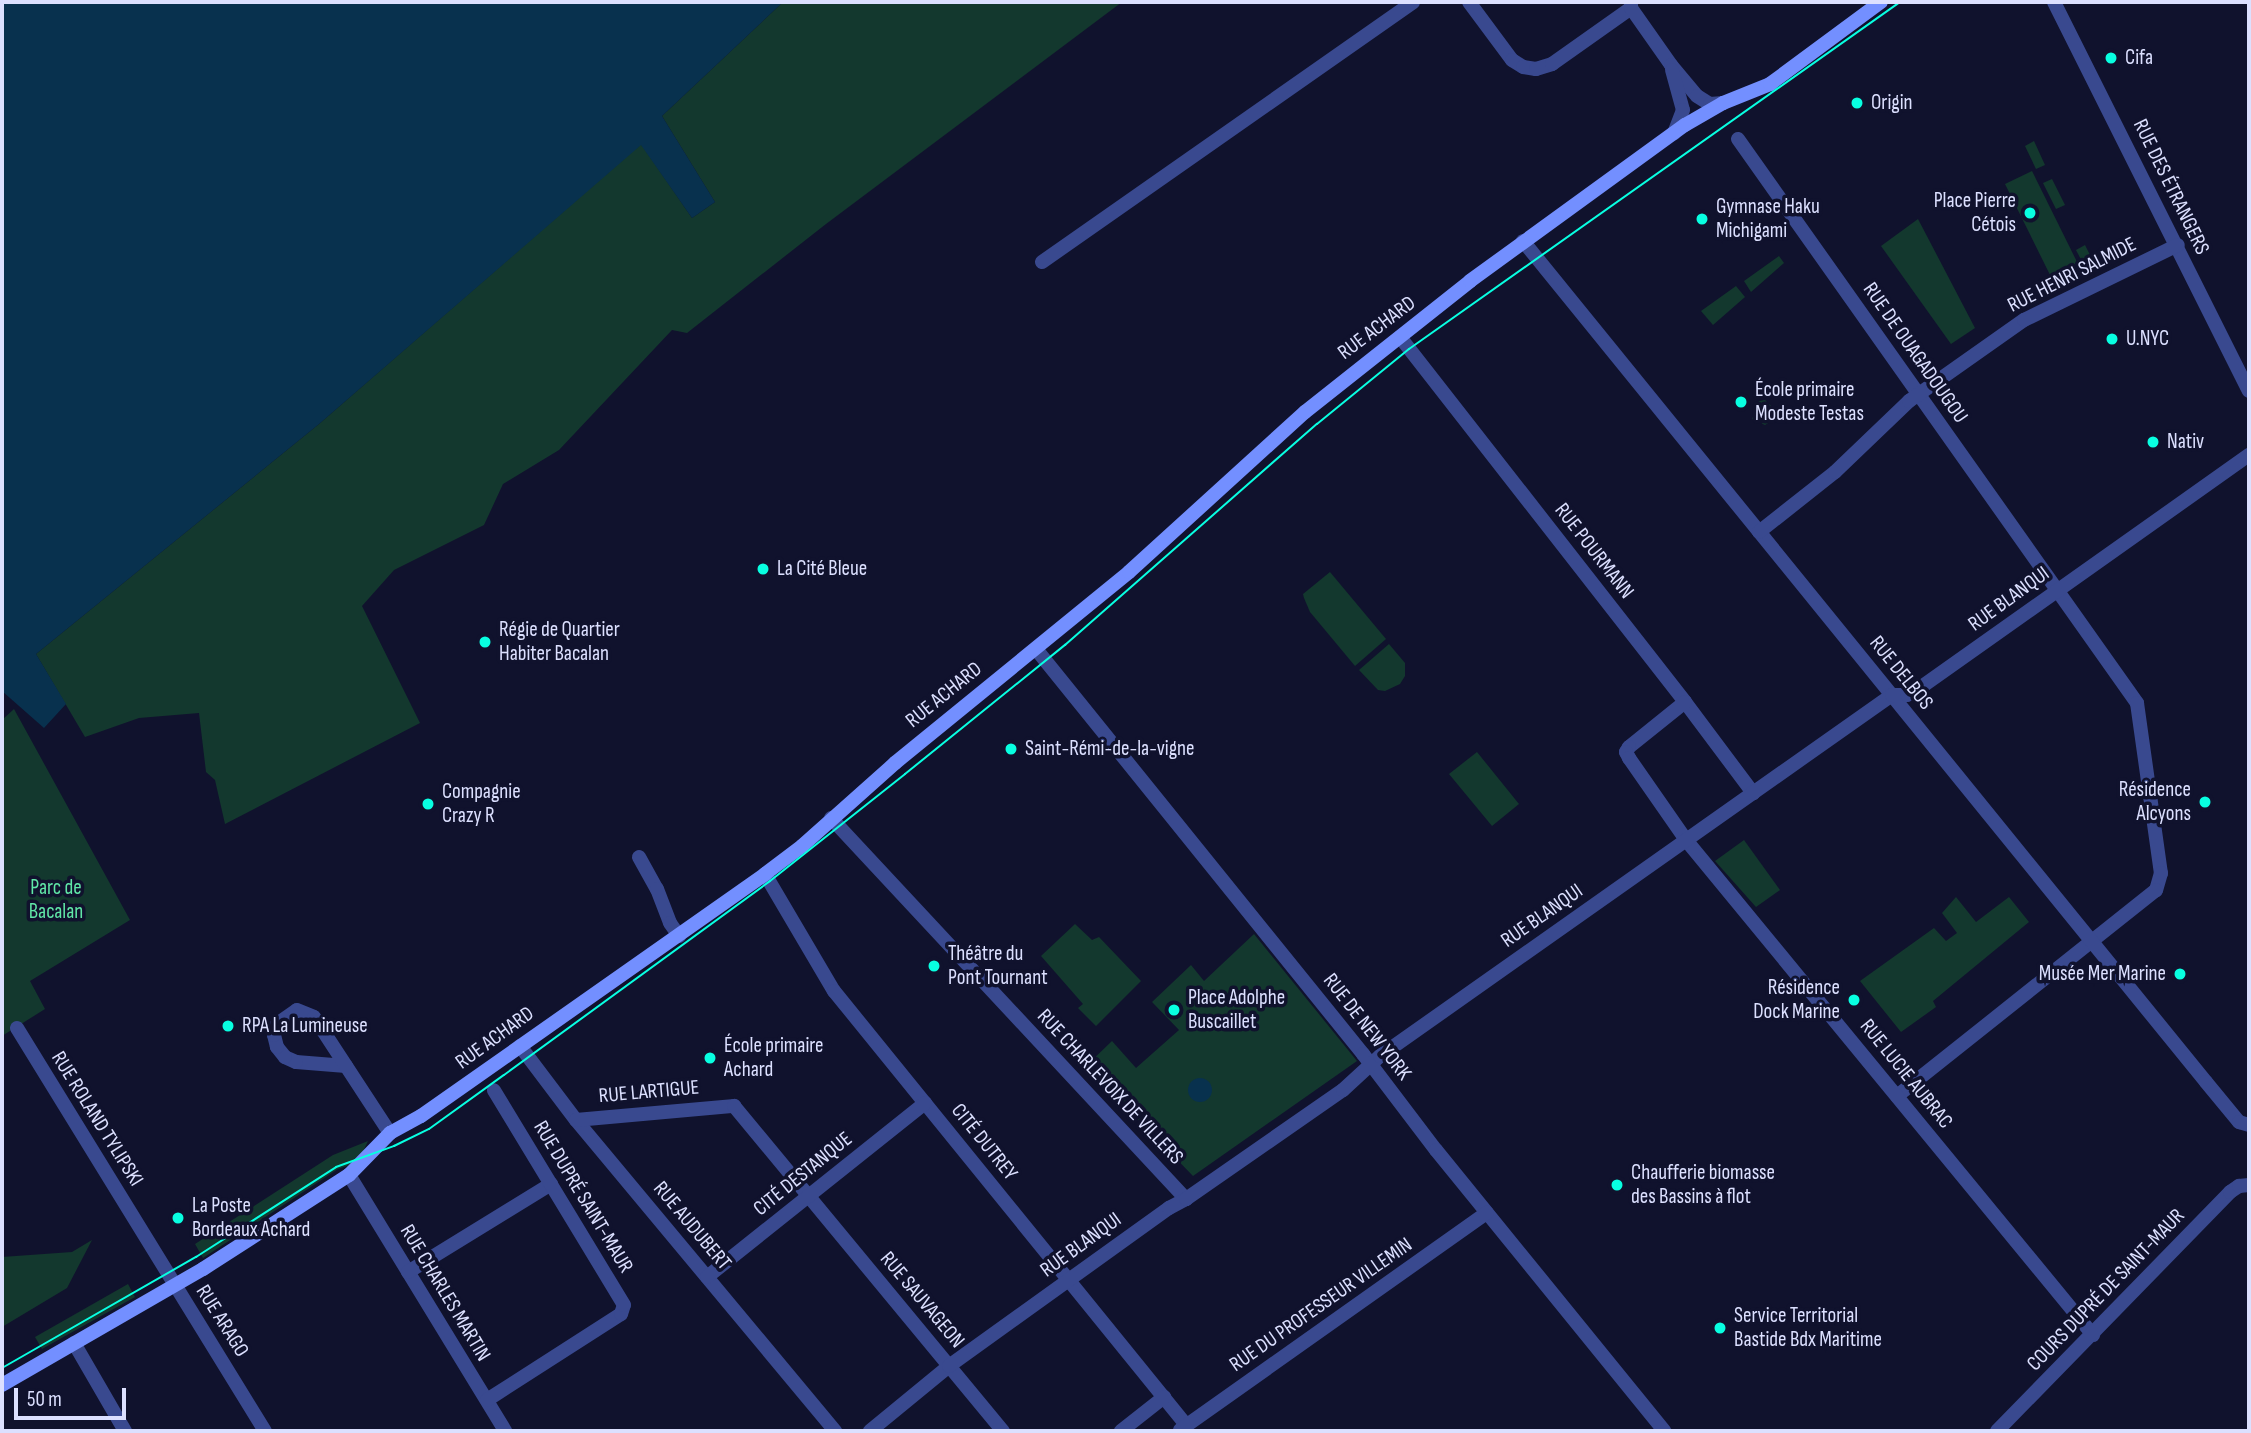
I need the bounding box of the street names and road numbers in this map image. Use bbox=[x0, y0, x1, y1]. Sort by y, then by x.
street label: RUE DES ÉTRANGERS bbox=[2127, 115, 2215, 259]
street label: RUE HENRI SALMIDE bbox=[2004, 232, 2140, 318]
street label: RUE DE OUAGADOUGOU bbox=[1857, 278, 1973, 428]
street label: RUE ACHARD bbox=[1333, 291, 1421, 365]
street label: RUE POURMANN bbox=[1549, 498, 1639, 604]
street label: RUE BLANQUI bbox=[1964, 561, 2054, 637]
street label: RUE DELBOS bbox=[1864, 631, 1938, 715]
street label: RUE ACHARD bbox=[901, 657, 987, 733]
street label: RUE BLANQUI bbox=[1496, 879, 1588, 953]
street label: RUE DE NEW YORK bbox=[1317, 969, 1417, 1085]
street label: RUE ACHARD bbox=[451, 1001, 539, 1075]
street label: RUE CHARLEVOIX DE VILLERS bbox=[1032, 1004, 1188, 1170]
street label: RUE LUCIE AUBRAC bbox=[1854, 1014, 1958, 1134]
street label: RUE ROLAND TYLIPSKI bbox=[45, 1047, 149, 1191]
street label: RUE LARTIGUE bbox=[598, 1075, 700, 1109]
street label: CITÉ DUTREY bbox=[945, 1099, 1023, 1185]
street label: RUE DUPRÉ SAINT-MAUR bbox=[528, 1116, 638, 1278]
street label: CITÉ DESTANQUE bbox=[749, 1127, 857, 1221]
street label: RUE AUDUBERT bbox=[648, 1177, 736, 1275]
street label: COURS DUPRÉ DE SAINT-MAUR bbox=[2022, 1204, 2190, 1376]
street label: RUE BLANQUI bbox=[1036, 1207, 1126, 1283]
street label: RUE CHARLES MARTIN bbox=[394, 1220, 496, 1366]
street label: RUE DU PROFESSEUR VILLEMIN bbox=[1225, 1233, 1417, 1377]
street label: RUE SAUVAGEON bbox=[874, 1247, 970, 1353]
street label: RUE ARAGO bbox=[190, 1280, 254, 1362]

